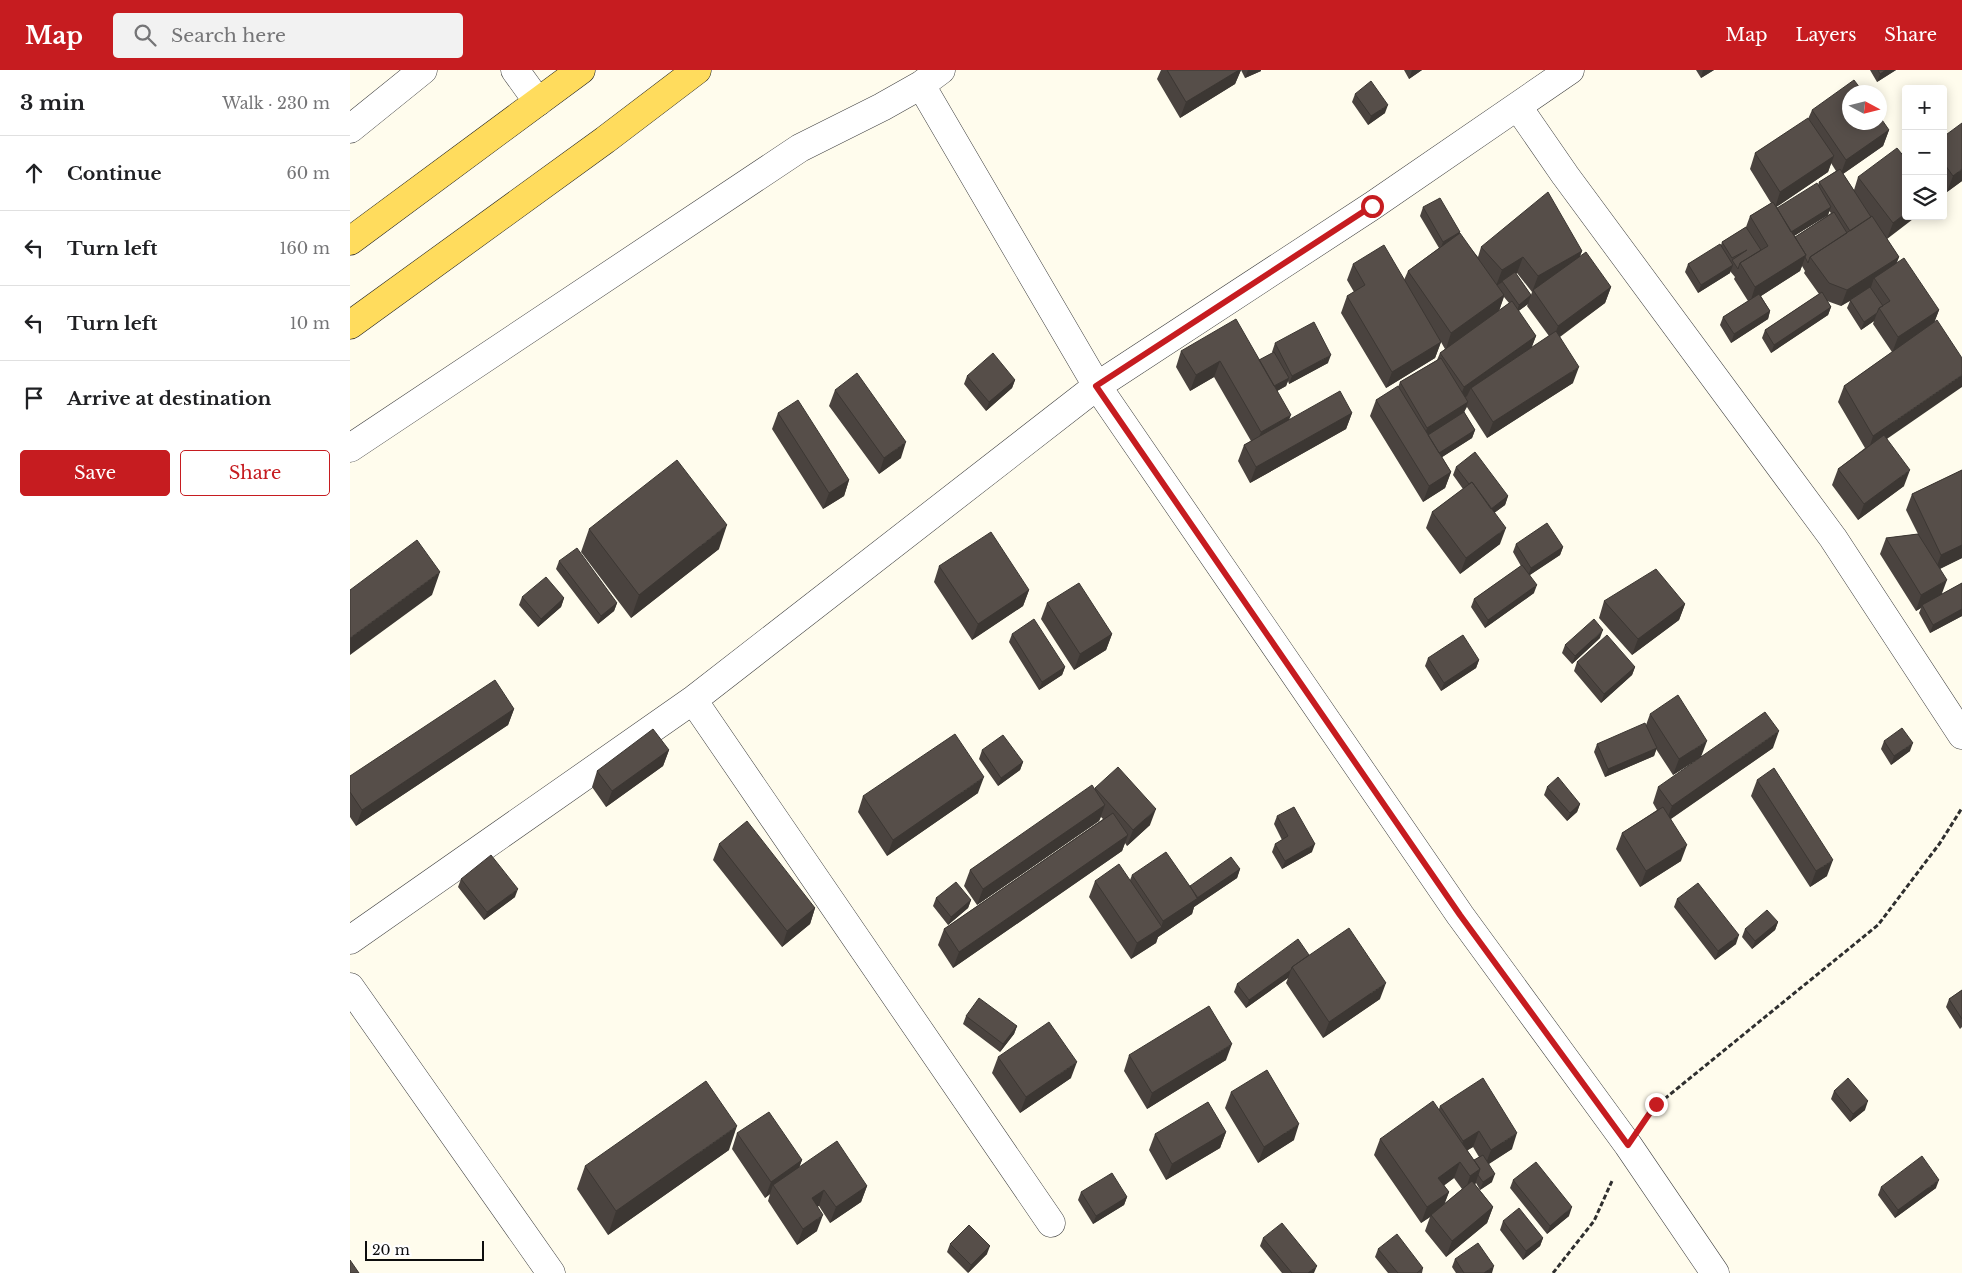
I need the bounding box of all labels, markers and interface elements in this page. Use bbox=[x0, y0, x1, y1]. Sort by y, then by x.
search box bbox=[113, 13, 463, 58]
text: Map bbox=[25, 21, 83, 50]
icon: search bbox=[131, 21, 159, 49]
text: Search here bbox=[171, 24, 286, 47]
text: Map bbox=[1726, 24, 1767, 46]
text: Layers bbox=[1795, 24, 1856, 46]
text: Share bbox=[1884, 24, 1937, 46]
north arrow bbox=[1842, 85, 1887, 130]
map controls bbox=[1902, 85, 1947, 220]
button: + bbox=[1902, 85, 1947, 130]
text: 3 min bbox=[20, 90, 85, 116]
text: Walk · 230 m bbox=[222, 93, 330, 113]
button: − bbox=[1902, 130, 1947, 175]
icon: ahead bbox=[20, 159, 48, 187]
text: Continue bbox=[67, 162, 162, 185]
text: 60 m bbox=[287, 163, 330, 183]
button: layers bbox=[1902, 175, 1947, 220]
route start bbox=[1361, 195, 1384, 218]
icon: left bbox=[20, 234, 48, 262]
text: Turn left bbox=[67, 237, 158, 260]
text: 160 m bbox=[279, 238, 330, 258]
icon: left bbox=[20, 309, 48, 337]
text: Turn left bbox=[67, 312, 158, 335]
text: 10 m bbox=[290, 313, 330, 333]
icon: arrive bbox=[20, 384, 48, 412]
text: Arrive at destination bbox=[67, 387, 271, 410]
button: Save bbox=[20, 450, 170, 496]
button: Share bbox=[180, 450, 330, 496]
route end bbox=[1645, 1093, 1668, 1116]
scale bar bbox=[365, 1238, 484, 1261]
text: 20 m bbox=[372, 1241, 410, 1259]

